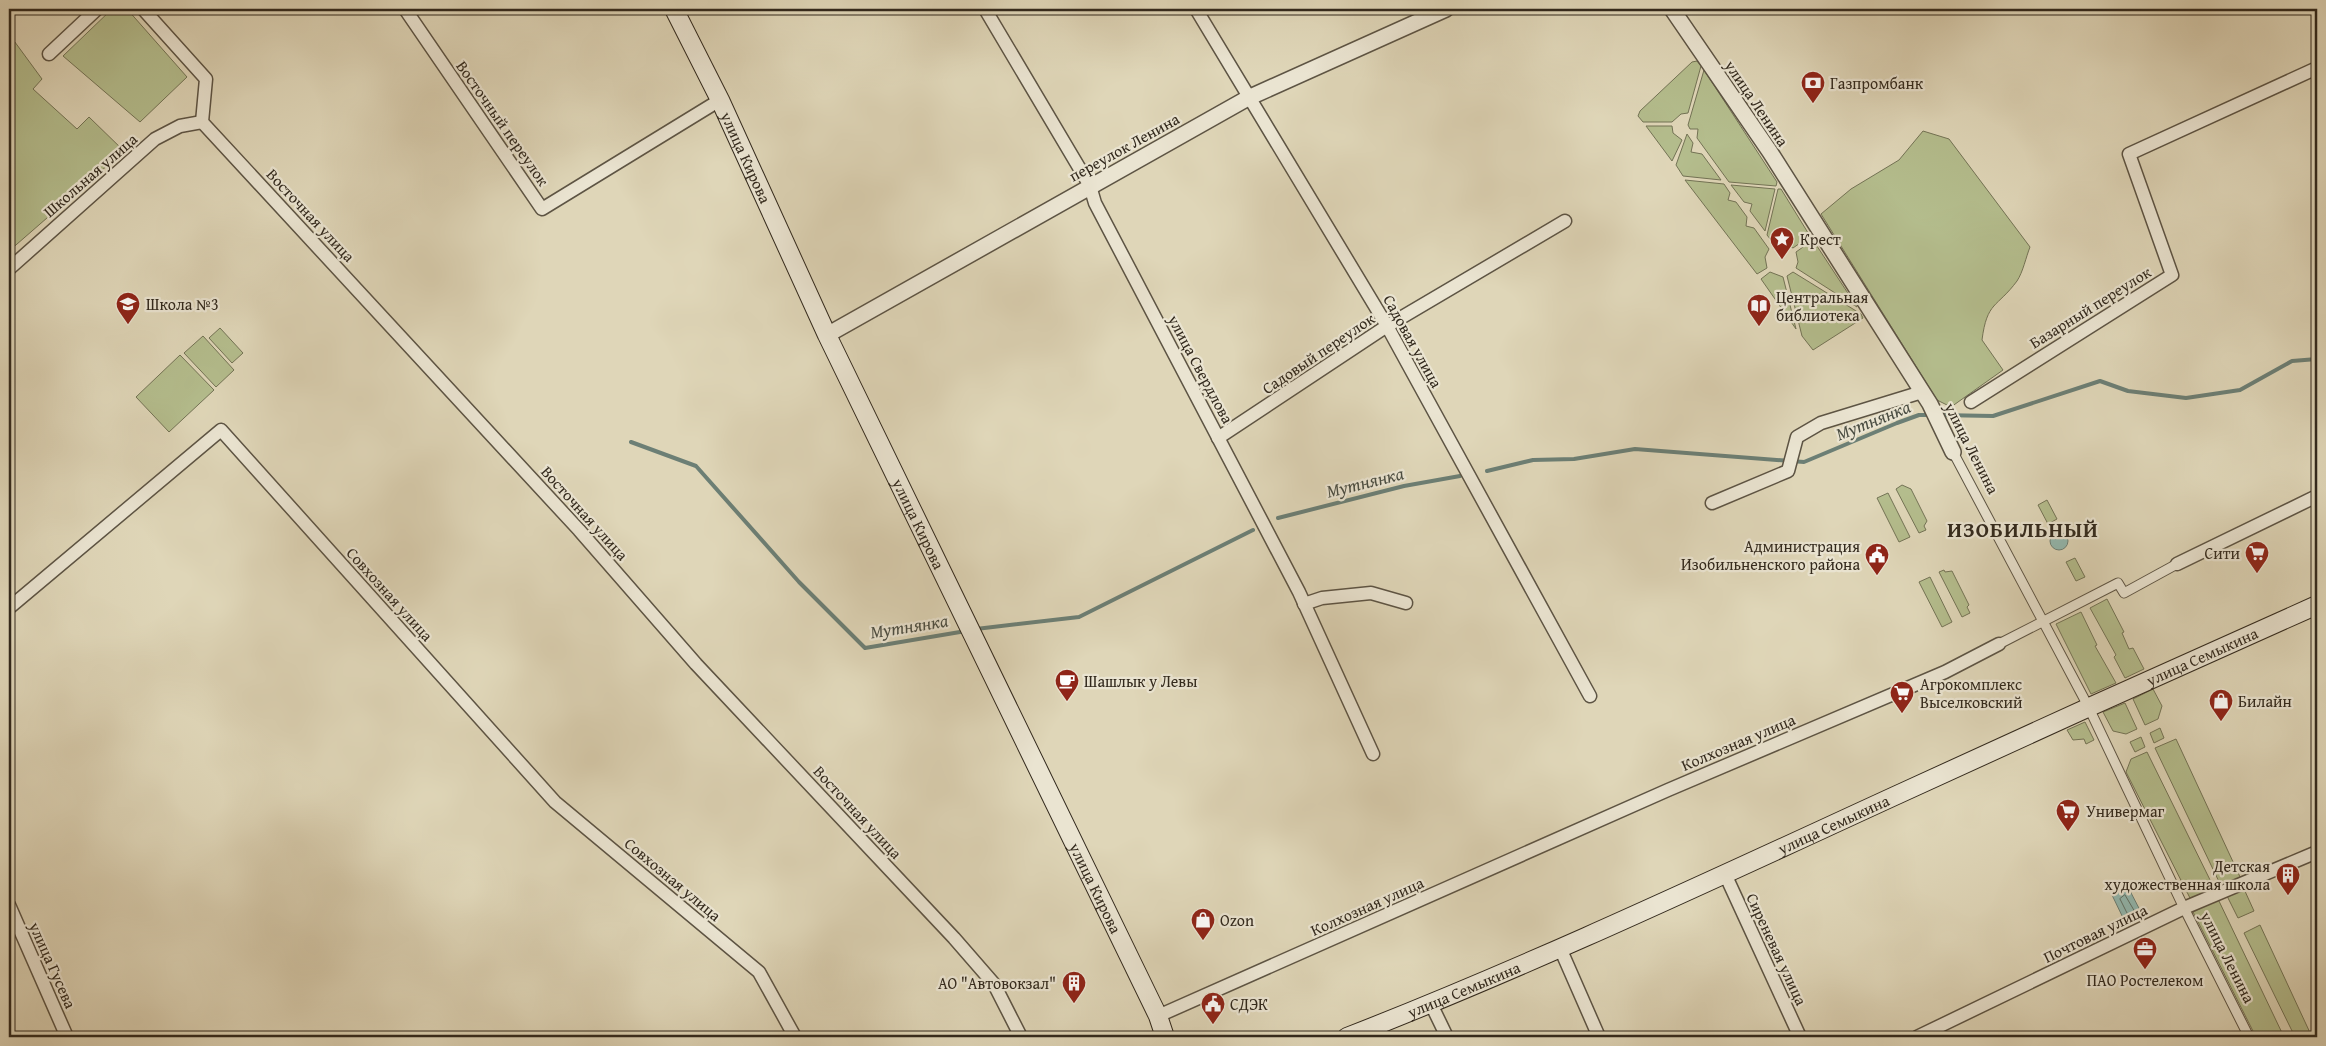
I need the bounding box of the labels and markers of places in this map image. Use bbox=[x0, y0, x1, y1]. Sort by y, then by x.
bank icon: Газпромбанк bbox=[1800, 70, 1826, 104]
place label: Газпромбанк bbox=[1830, 71, 1924, 95]
place icon: Крест bbox=[1769, 226, 1795, 260]
place label: Крест bbox=[1800, 227, 1841, 251]
place label: Центральная библиотека bbox=[1776, 285, 1868, 327]
school or university icon: Школа №3 bbox=[115, 291, 141, 325]
place label: Школа №3 bbox=[146, 292, 219, 316]
library icon: Центральная библиотека bbox=[1746, 293, 1772, 327]
place label: Администрация Изобильненского района bbox=[1681, 534, 1860, 576]
supermarket icon: Сити bbox=[2244, 540, 2270, 574]
place label: Сити bbox=[2205, 541, 2240, 565]
public building icon: Администрация Изобильненского района bbox=[1864, 542, 1890, 576]
cafe icon: Шашлык у Левы bbox=[1054, 668, 1080, 702]
place label: Шашлык у Левы bbox=[1084, 669, 1197, 693]
place label: Агрокомплекс Выселковский bbox=[1920, 672, 2023, 714]
supermarket icon: Агрокомплекс Выселковский bbox=[1889, 680, 1915, 714]
shop icon: Билайн bbox=[2208, 688, 2234, 722]
place label: Билайн bbox=[2238, 689, 2292, 713]
supermarket icon: Универмаг bbox=[2055, 798, 2081, 832]
place label: Универмаг bbox=[2086, 799, 2165, 823]
place label: Детская художественная школа bbox=[2105, 854, 2270, 896]
building icon: Детская художественная школа bbox=[2275, 862, 2301, 896]
shop icon: Ozon bbox=[1190, 907, 1216, 941]
place label: Ozon bbox=[1220, 908, 1254, 932]
office icon: ПАО Ростелеком bbox=[2132, 936, 2158, 970]
place label: ПАО Ростелеком bbox=[2087, 968, 2203, 992]
building icon: АО "Автовокзал" bbox=[1061, 970, 1087, 1004]
place label: АО "Автовокзал" bbox=[938, 971, 1056, 995]
public building icon: СДЭК bbox=[1200, 991, 1226, 1025]
place label: СДЭК bbox=[1230, 992, 1268, 1016]

